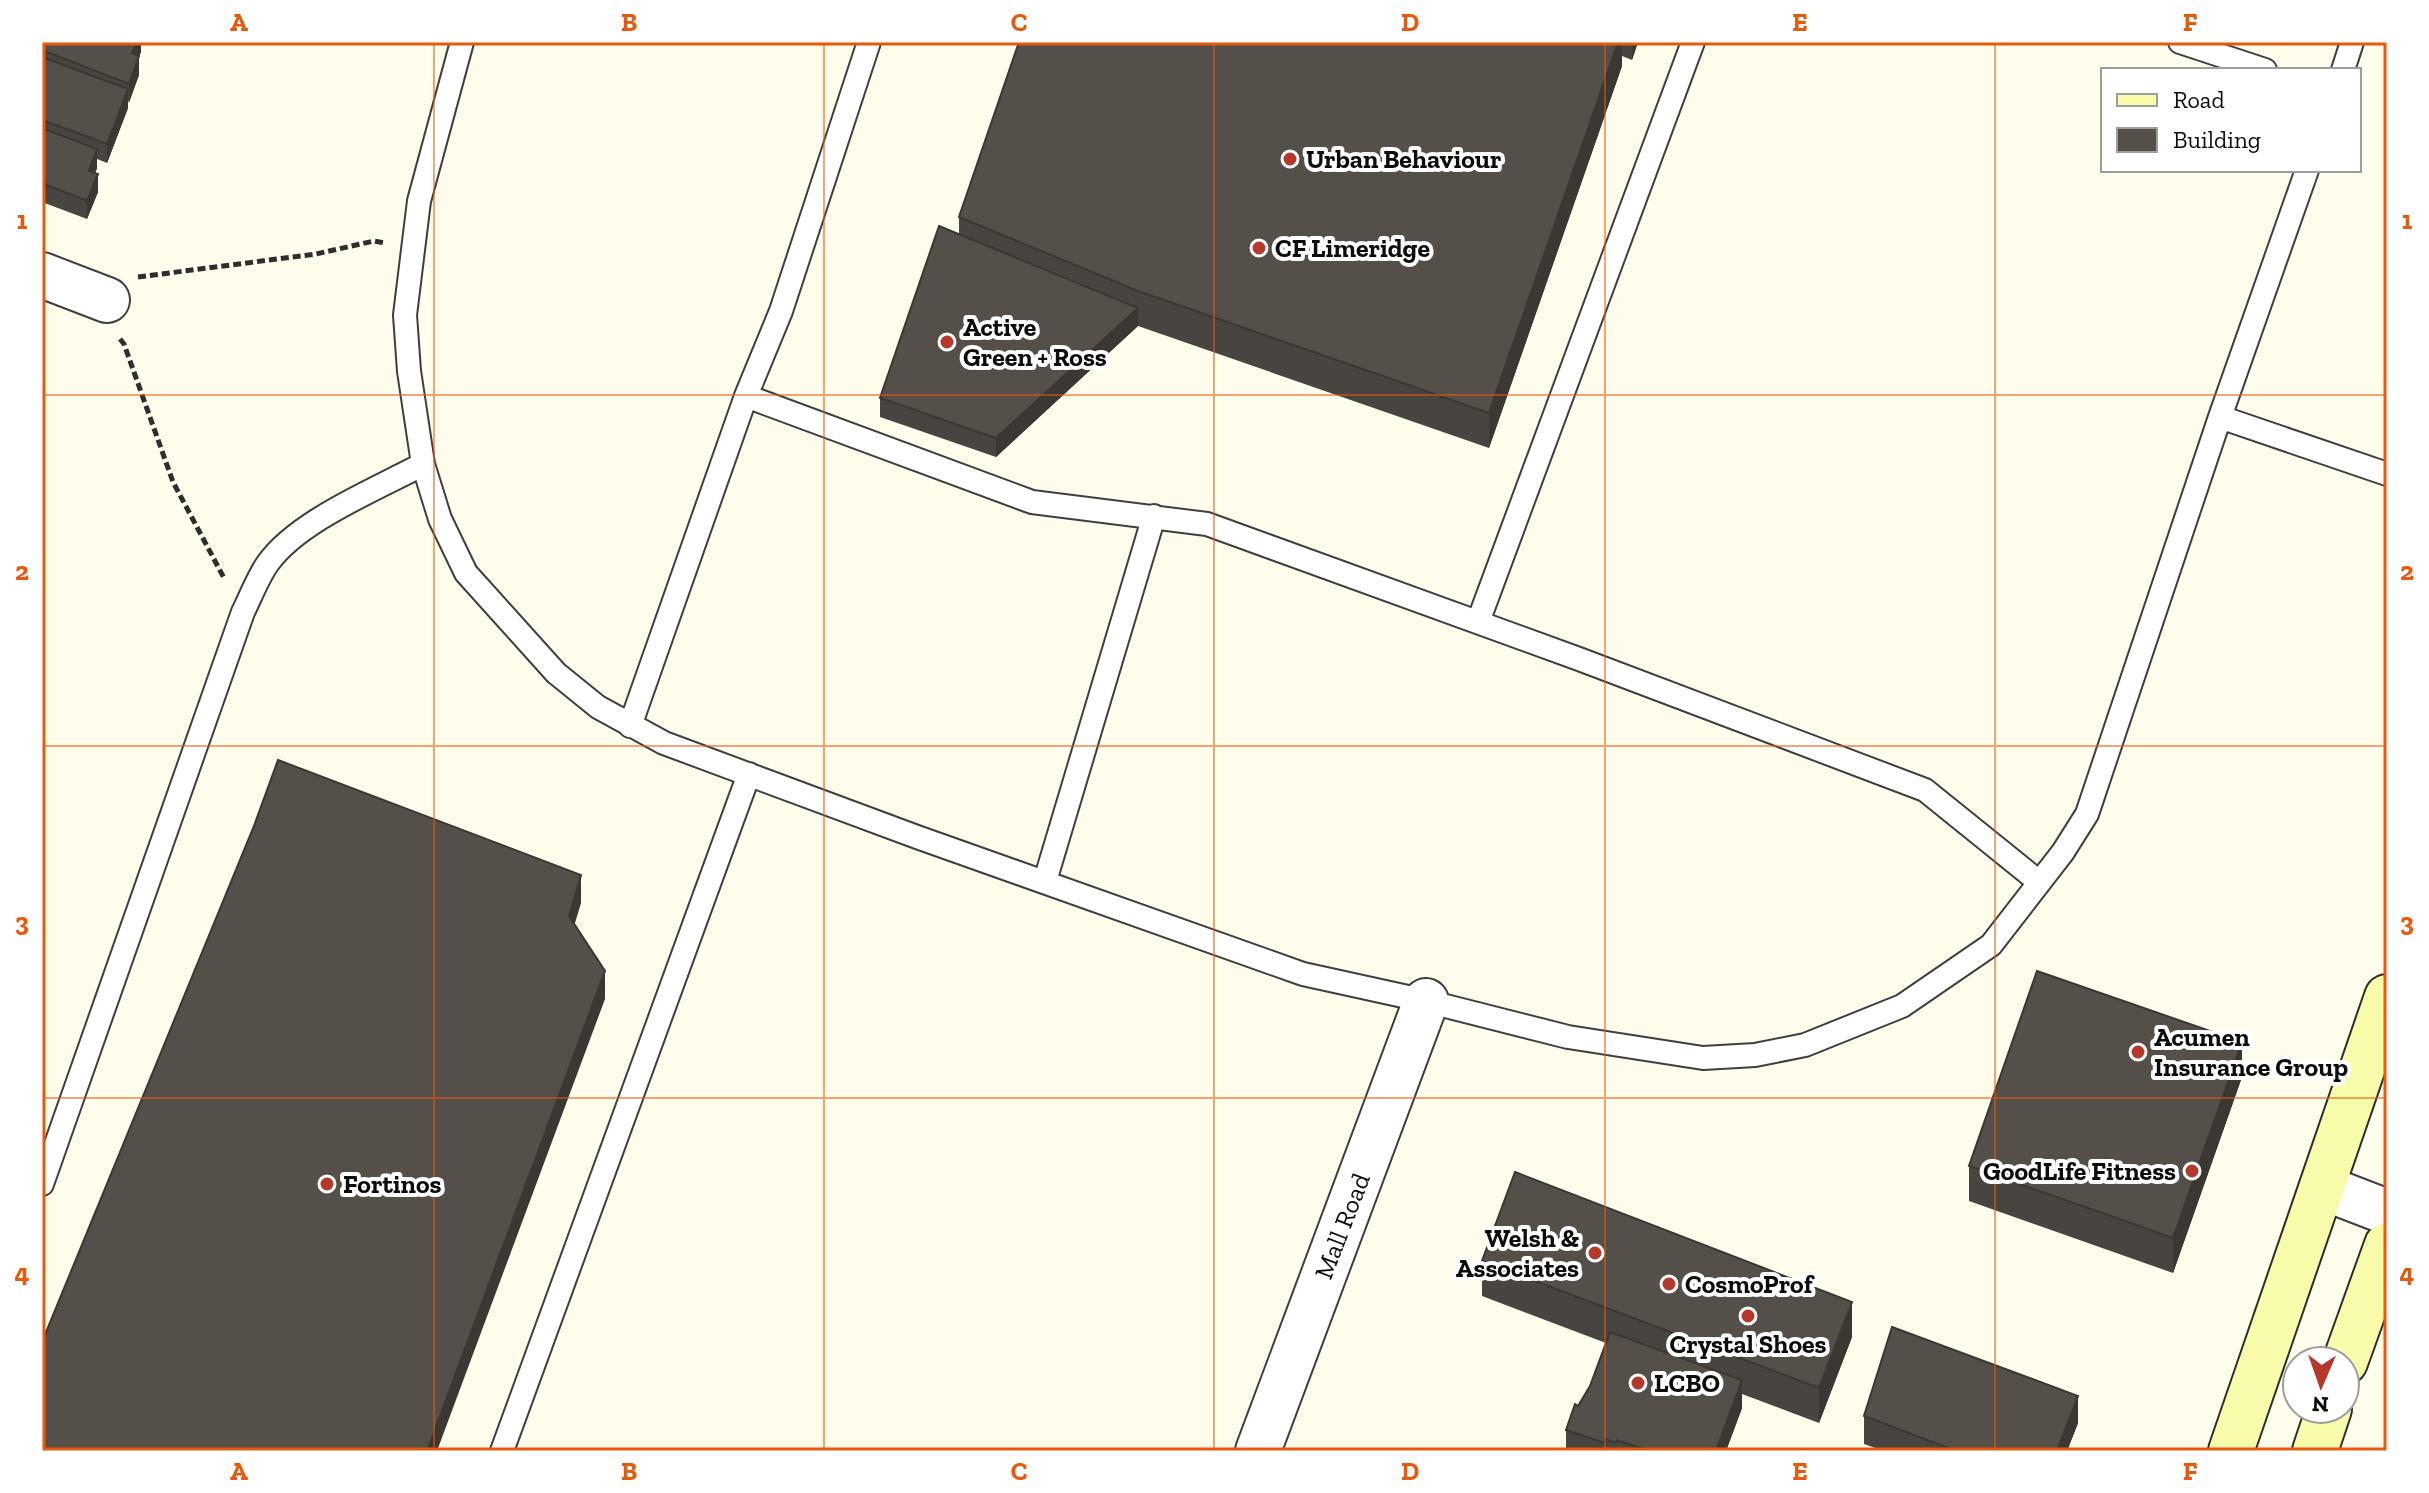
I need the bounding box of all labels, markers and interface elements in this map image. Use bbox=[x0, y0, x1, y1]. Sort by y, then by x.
text: A bbox=[230, 6, 248, 38]
text: B bbox=[621, 6, 637, 38]
text: C bbox=[1011, 6, 1027, 38]
text: D bbox=[1401, 6, 1419, 38]
text: E bbox=[1792, 6, 1808, 38]
text: F bbox=[2183, 6, 2198, 38]
legend bbox=[2101, 68, 2361, 172]
text: Road bbox=[2173, 85, 2225, 114]
text: Building bbox=[2173, 125, 2261, 154]
place label: Urban Behaviour bbox=[1306, 143, 1501, 175]
marker: Urban Behaviour bbox=[1281, 150, 1299, 168]
text: 1 bbox=[17, 204, 28, 236]
text: 1 bbox=[2402, 204, 2413, 236]
place label: CF Limeridge bbox=[1275, 232, 1430, 264]
marker: CF Limeridge bbox=[1250, 239, 1268, 257]
place label: Active Green + Ross bbox=[963, 311, 1107, 373]
marker: Active Green + Ross bbox=[938, 333, 956, 351]
text: 2 bbox=[15, 555, 29, 587]
text: 2 bbox=[2400, 555, 2414, 587]
text: 3 bbox=[15, 906, 29, 938]
text: 3 bbox=[2400, 906, 2414, 938]
place label: Acumen Insurance Group bbox=[2154, 1021, 2348, 1083]
marker: Acumen Insurance Group bbox=[2129, 1043, 2147, 1061]
place label: GoodLife Fitness bbox=[1983, 1155, 2176, 1187]
marker: GoodLife Fitness bbox=[2183, 1162, 2201, 1180]
place label: Fortinos bbox=[343, 1168, 442, 1200]
street label: Mall Road bbox=[1307, 1169, 1377, 1283]
marker: Fortinos bbox=[318, 1175, 336, 1193]
place label: Welsh & Associates bbox=[1456, 1222, 1579, 1284]
marker: Welsh & Associates bbox=[1586, 1244, 1604, 1262]
text: 4 bbox=[15, 1257, 30, 1289]
text: 4 bbox=[2400, 1257, 2415, 1289]
place label: CosmoProf bbox=[1685, 1268, 1816, 1300]
marker: CosmoProf bbox=[1660, 1275, 1678, 1293]
marker: Crystal Shoes bbox=[1739, 1307, 1757, 1325]
place label: Crystal Shoes bbox=[1670, 1328, 1827, 1360]
north arrow bbox=[2281, 1345, 2361, 1425]
place label: LCBO bbox=[1654, 1367, 1720, 1399]
marker: LCBO bbox=[1629, 1374, 1647, 1392]
text: N bbox=[2311, 1391, 2329, 1418]
text: A bbox=[230, 1455, 248, 1487]
text: B bbox=[621, 1455, 637, 1487]
text: C bbox=[1011, 1455, 1027, 1487]
text: D bbox=[1401, 1455, 1419, 1487]
text: E bbox=[1792, 1455, 1808, 1487]
text: F bbox=[2183, 1455, 2198, 1487]

